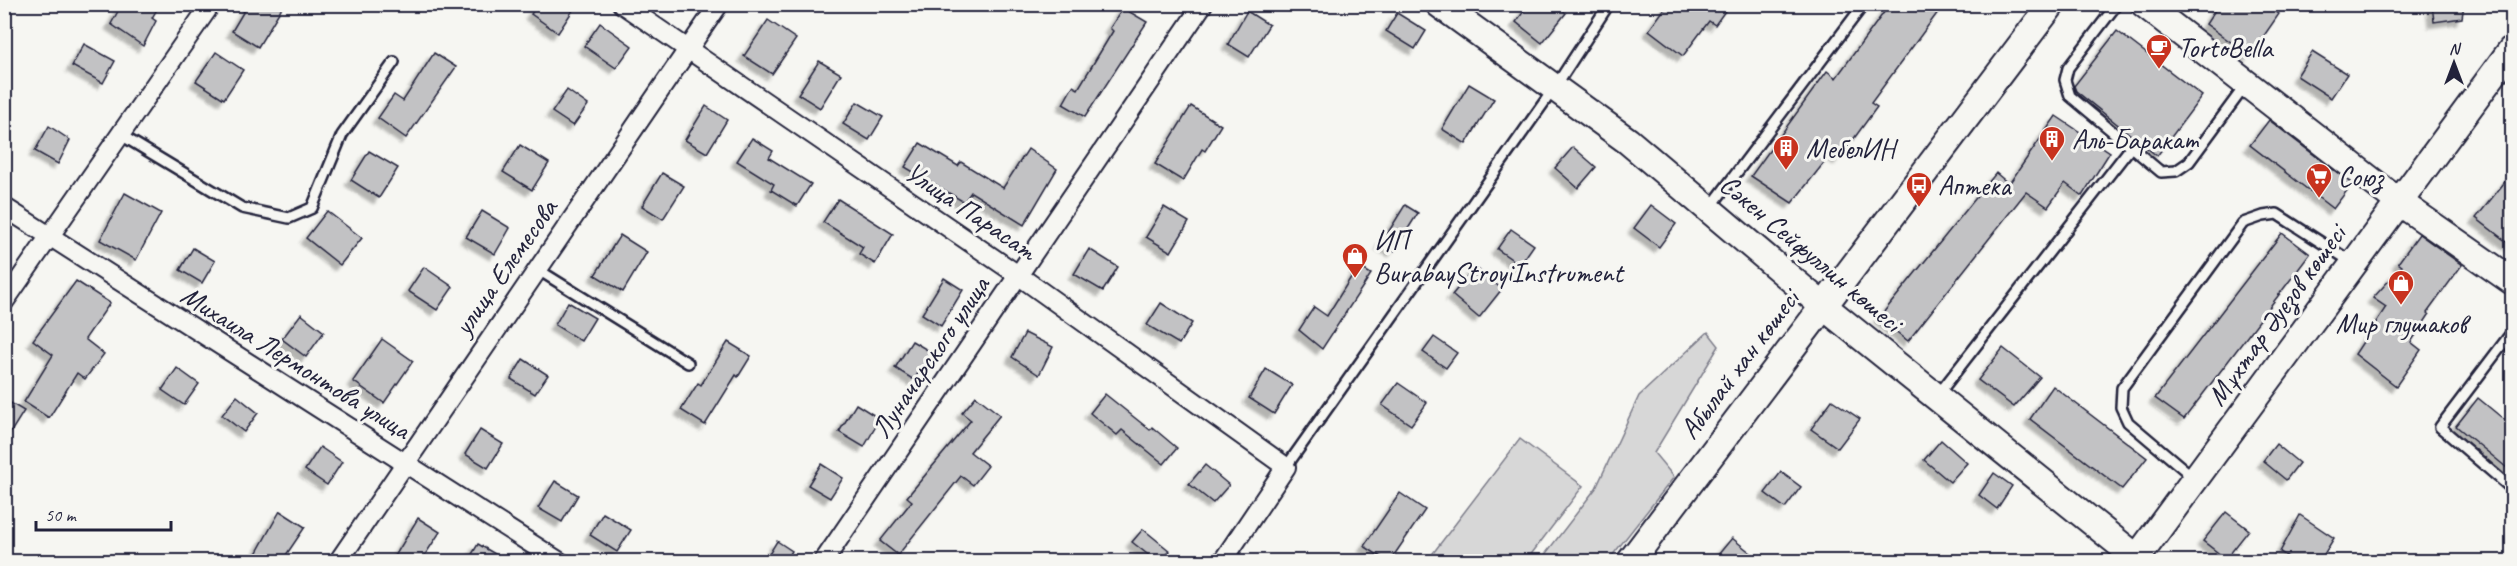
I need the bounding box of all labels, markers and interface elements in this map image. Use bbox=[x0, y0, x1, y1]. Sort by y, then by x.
place label: TortoBella bbox=[2178, 30, 2274, 65]
cafe icon: TortoBella bbox=[2144, 32, 2174, 70]
north arrow bbox=[2424, 33, 2484, 93]
text: N bbox=[2449, 39, 2462, 59]
place label: Аль-Баракат bbox=[2072, 122, 2200, 157]
building icon: Аль-Баракат bbox=[2037, 124, 2067, 162]
place label: МебелИН bbox=[1806, 131, 1899, 166]
building icon: МебелИН bbox=[1771, 133, 1801, 171]
street label: Улица Парасат bbox=[898, 154, 1045, 269]
place label: Союз bbox=[2338, 159, 2385, 195]
supermarket icon: Союз bbox=[2304, 161, 2334, 199]
street label: Сәкен Сейфуллин көшесі bbox=[1713, 167, 1912, 342]
place label: Аптека bbox=[1938, 168, 2012, 203]
bus stop icon: Аптека bbox=[1904, 170, 1934, 208]
street label: улица Елемесова bbox=[444, 191, 566, 343]
street label: Мұхтар Әуезов көшесі bbox=[2199, 215, 2356, 413]
place label: ИП BurabayStroyiInstrument bbox=[1374, 223, 1625, 290]
shop icon: ИП BurabayStroyiInstrument bbox=[1340, 241, 1370, 279]
street label: Луначарского улица bbox=[863, 268, 998, 444]
shop icon: Мир глушаков bbox=[2386, 268, 2416, 306]
street label: Михаила Лермонтова улица bbox=[175, 277, 419, 448]
street label: Абылай хан көшесі bbox=[1672, 279, 1809, 446]
place label: Мир глушаков bbox=[2336, 306, 2472, 341]
scale bar bbox=[36, 494, 171, 532]
text: 50 m bbox=[45, 504, 78, 526]

